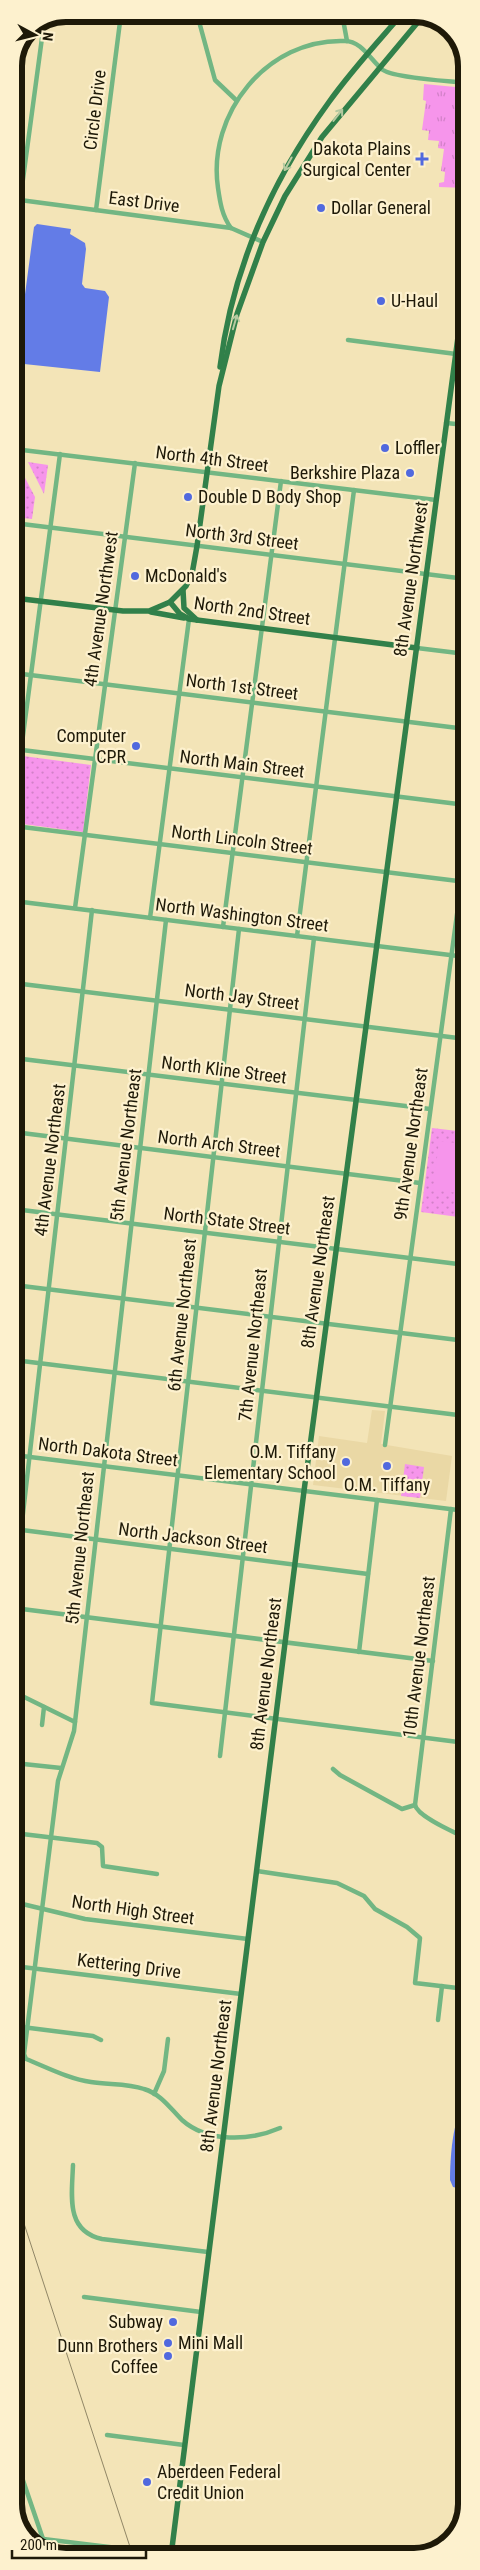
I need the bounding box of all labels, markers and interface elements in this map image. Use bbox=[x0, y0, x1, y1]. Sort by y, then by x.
north arrow bbox=[10, 10, 60, 60]
text: N bbox=[39, 31, 56, 42]
street label: Circle Drive bbox=[79, 69, 110, 151]
one-way arrow bbox=[333, 109, 344, 122]
place label: Dakota Plains Surgical Center bbox=[303, 138, 412, 180]
marker: Dakota Plains Surgical Center bbox=[415, 152, 429, 166]
one-way arrow bbox=[283, 157, 293, 171]
street label: East Drive bbox=[107, 187, 181, 216]
place label: Dollar General bbox=[331, 197, 431, 218]
marker: Dollar General bbox=[315, 202, 327, 214]
place label: U-Haul bbox=[391, 290, 438, 311]
marker: U-Haul bbox=[375, 295, 387, 307]
one-way arrow bbox=[231, 314, 240, 330]
place label: Loffler bbox=[395, 437, 440, 458]
street label: North 4th Street bbox=[154, 441, 270, 476]
marker: Loffler bbox=[379, 442, 391, 454]
place label: Berkshire Plaza bbox=[290, 462, 400, 483]
marker: Berkshire Plaza bbox=[404, 467, 416, 479]
place label: Double D Body Shop bbox=[198, 486, 341, 507]
marker: Double D Body Shop bbox=[182, 491, 194, 503]
street label: 8th Avenue Northwest bbox=[389, 500, 432, 658]
street label: North 3rd Street bbox=[184, 519, 300, 554]
street label: 4th Avenue Northwest bbox=[79, 530, 122, 688]
place label: McDonald's bbox=[145, 565, 227, 586]
marker: McDonald's bbox=[129, 570, 141, 582]
street label: North 2nd Street bbox=[193, 592, 312, 629]
street label: North 1st Street bbox=[185, 669, 299, 704]
place label: Computer CPR bbox=[56, 725, 127, 767]
marker: Computer CPR bbox=[130, 740, 142, 752]
street label: North Main Street bbox=[178, 745, 306, 782]
street label: North Lincoln Street bbox=[170, 820, 314, 859]
street label: North Washington Street bbox=[154, 893, 330, 936]
street label: North Jay Street bbox=[184, 979, 301, 1014]
street label: North Kline Street bbox=[160, 1051, 288, 1088]
street label: 9th Avenue Northeast bbox=[389, 1066, 432, 1222]
street label: 5th Avenue Northeast bbox=[106, 1067, 145, 1223]
street label: 4th Avenue Northeast bbox=[30, 1082, 69, 1238]
street label: North Arch Street bbox=[157, 1126, 282, 1161]
street label: 8th Avenue Northeast bbox=[296, 1194, 339, 1350]
street label: North State Street bbox=[162, 1202, 292, 1239]
street label: 6th Avenue Northeast bbox=[163, 1237, 200, 1392]
street label: 7th Avenue Northeast bbox=[234, 1267, 271, 1422]
street label: North Dakota Street bbox=[37, 1433, 179, 1470]
place label: O.M. Tiffany Elementary School bbox=[204, 1441, 336, 1483]
marker: O.M. Tiffany Elementary School bbox=[340, 1456, 352, 1468]
marker: O.M. Tiffany bbox=[381, 1460, 393, 1472]
street label: 5th Avenue Northeast bbox=[61, 1470, 98, 1625]
place label: O.M. Tiffany bbox=[344, 1474, 431, 1495]
street label: North Jackson Street bbox=[117, 1518, 269, 1557]
street label: 10th Avenue Northeast bbox=[398, 1575, 439, 1739]
street label: 8th Avenue Northeast bbox=[246, 1596, 285, 1752]
street label: North High Street bbox=[70, 1891, 196, 1928]
street label: Kettering Drive bbox=[76, 1949, 182, 1982]
street label: 8th Avenue Northeast bbox=[196, 1998, 235, 2154]
place label: Subway bbox=[108, 2311, 163, 2332]
marker: Subway bbox=[167, 2316, 179, 2328]
place label: Mini Mall bbox=[178, 2332, 243, 2353]
place label: Dunn Brothers Coffee bbox=[57, 2335, 158, 2377]
marker: Mini Mall bbox=[162, 2337, 174, 2349]
marker: Dunn Brothers Coffee bbox=[162, 2350, 174, 2362]
place label: Aberdeen Federal Credit Union bbox=[157, 2461, 281, 2503]
marker: Aberdeen Federal Credit Union bbox=[141, 2476, 153, 2488]
scale bar bbox=[12, 2528, 146, 2560]
text: 200 m bbox=[20, 2536, 57, 2554]

